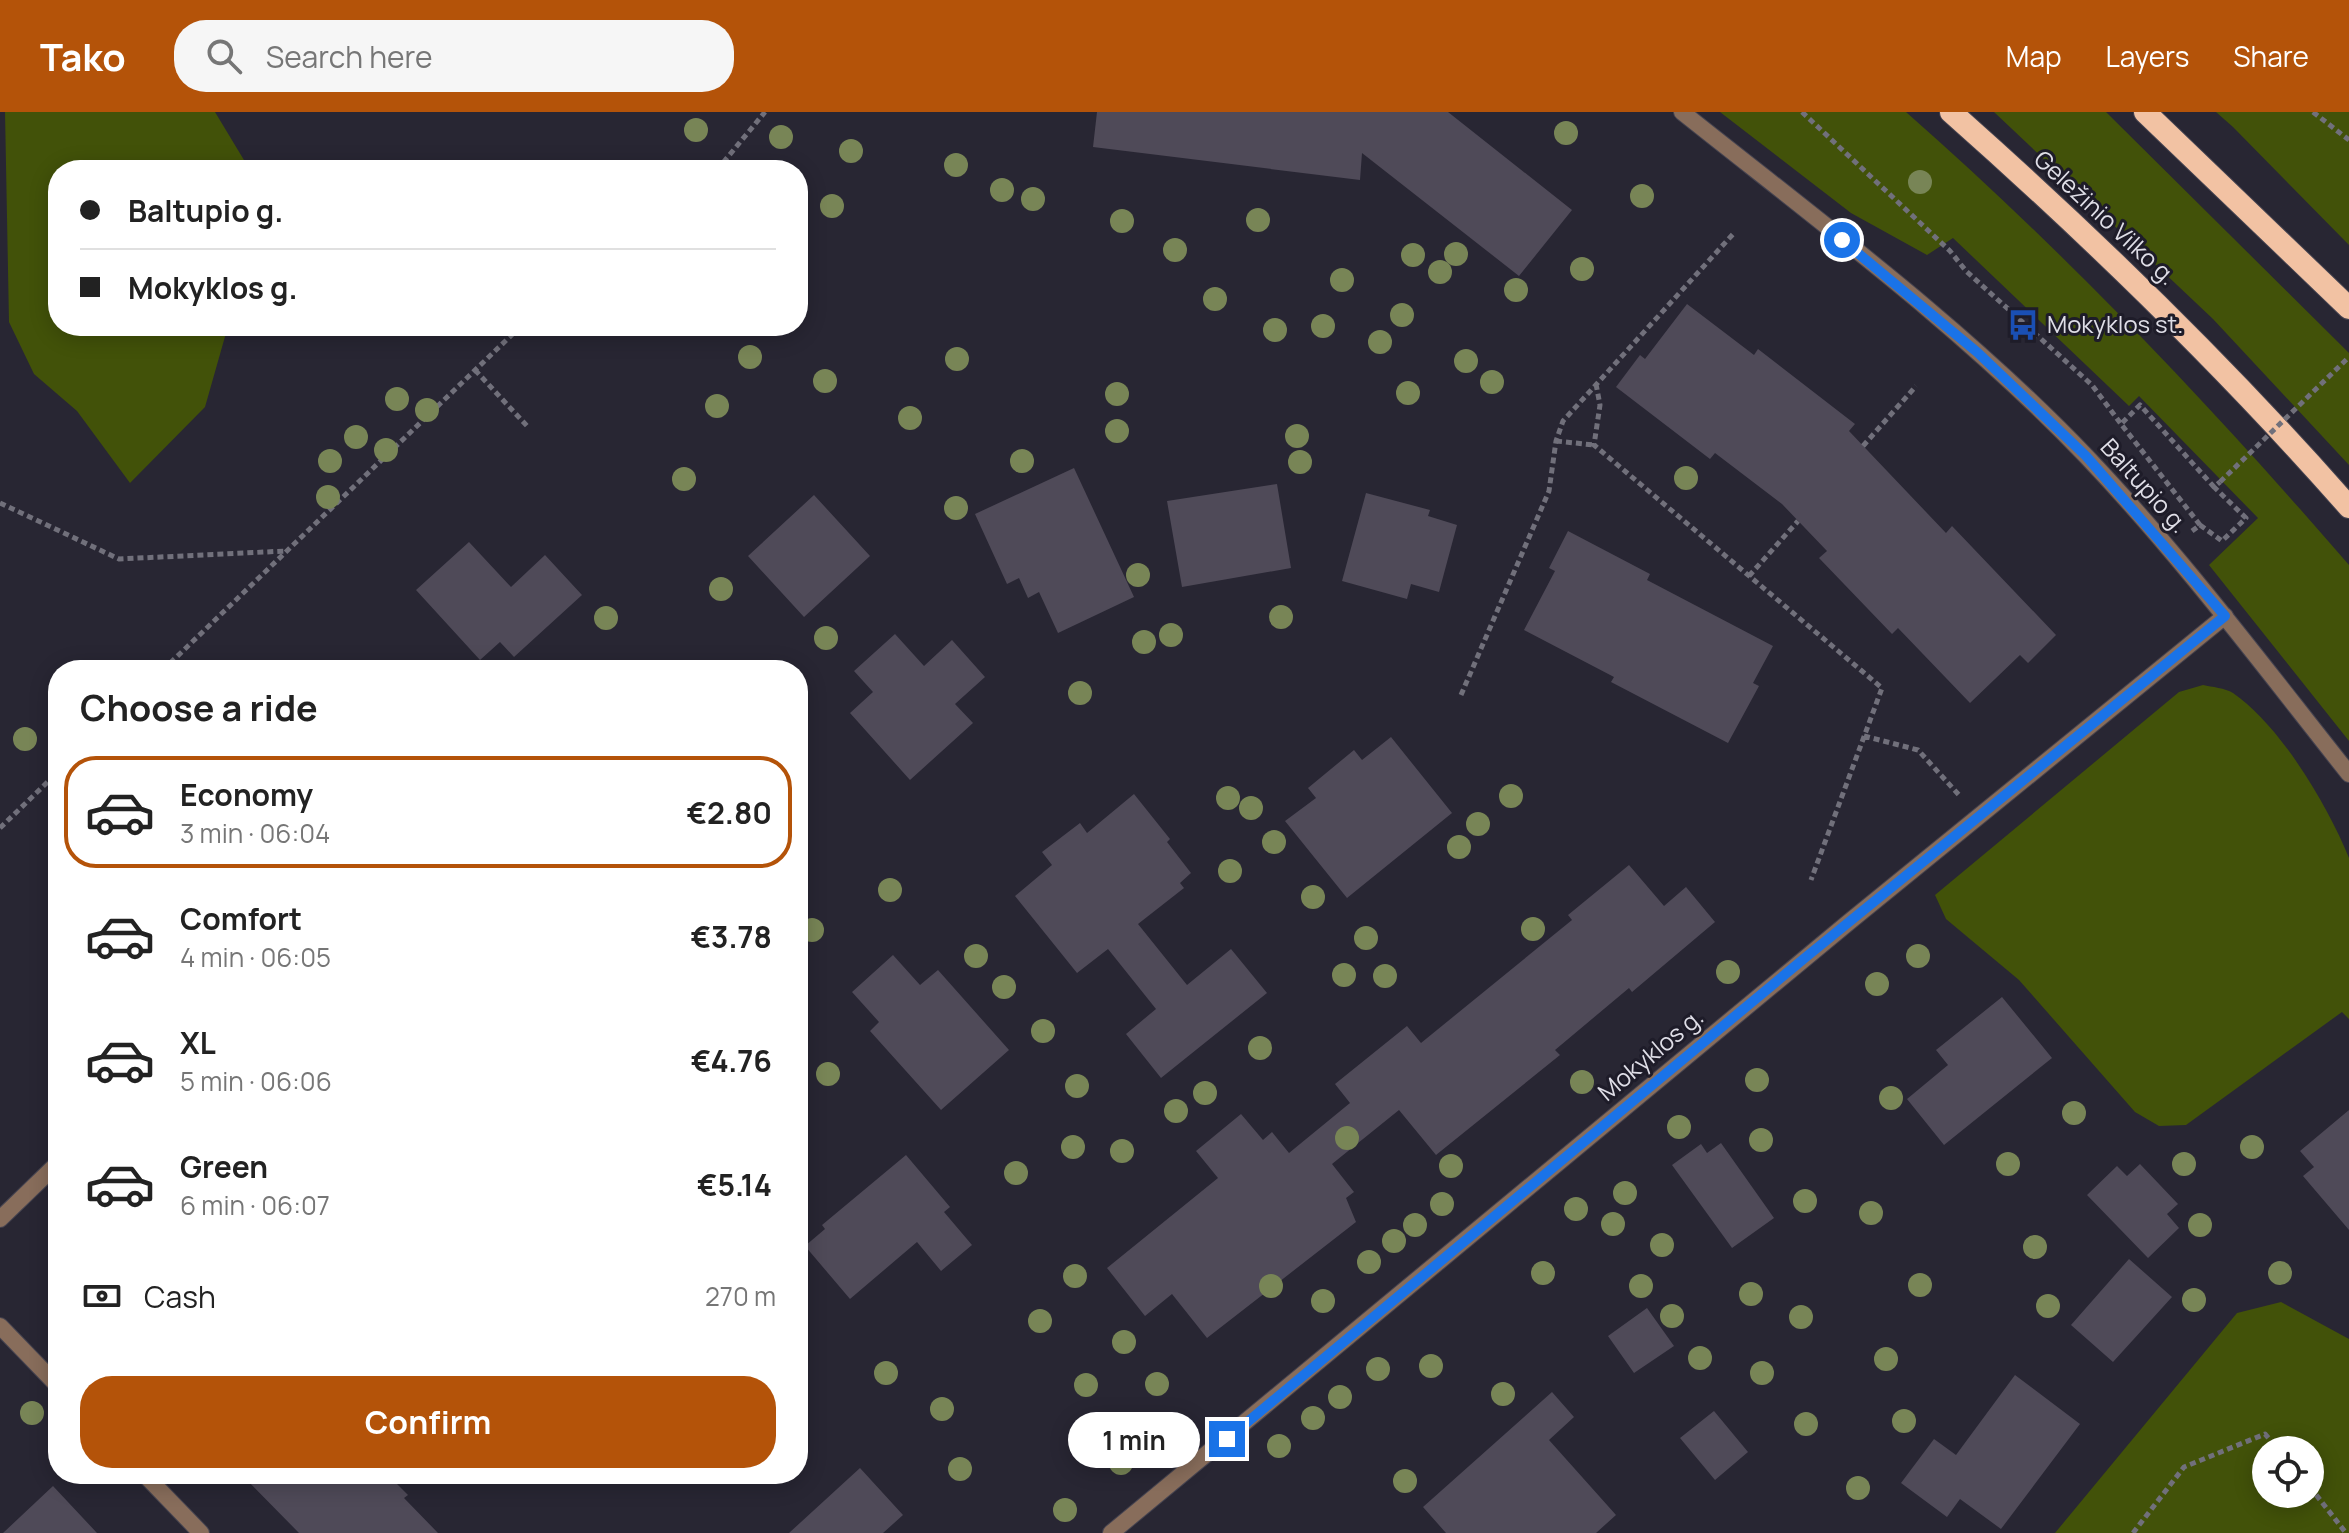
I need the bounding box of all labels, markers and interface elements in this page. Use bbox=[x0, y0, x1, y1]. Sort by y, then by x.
search box bbox=[174, 20, 734, 92]
text: Tako bbox=[40, 30, 126, 82]
icon: search bbox=[202, 34, 246, 78]
text: Search here bbox=[266, 36, 433, 77]
text: Map bbox=[2006, 37, 2062, 75]
text: Layers bbox=[2106, 37, 2189, 75]
text: Share bbox=[2233, 37, 2309, 75]
street label: Geležinio Vilko g. bbox=[2028, 142, 2185, 292]
text: Baltupio g. bbox=[128, 190, 283, 231]
route start bbox=[1824, 222, 1860, 258]
text: Mokyklos g. bbox=[128, 267, 298, 308]
place label: Mokyklos st. bbox=[2047, 307, 2183, 340]
bus stop icon: Mokyklos st. bbox=[2006, 308, 2040, 342]
street label: Baltupio g. bbox=[2094, 431, 2196, 539]
text: Choose a ride bbox=[80, 683, 318, 732]
text: Economy bbox=[180, 774, 313, 815]
icon: car bbox=[84, 776, 156, 848]
text: €2.80 bbox=[686, 792, 772, 833]
text: 3 min · 06:04 bbox=[180, 815, 330, 851]
text: Comfort bbox=[180, 898, 302, 939]
icon: car bbox=[84, 900, 156, 972]
text: €3.78 bbox=[691, 916, 772, 957]
text: 4 min · 06:05 bbox=[180, 939, 331, 975]
street label: Mokyklos g. bbox=[1590, 1000, 1710, 1108]
text: XL bbox=[180, 1022, 216, 1063]
icon: car bbox=[84, 1024, 156, 1096]
text: €4.76 bbox=[691, 1040, 772, 1081]
text: 5 min · 06:06 bbox=[180, 1063, 332, 1099]
text: Green bbox=[180, 1146, 268, 1187]
icon: car bbox=[84, 1148, 156, 1220]
text: €5.14 bbox=[697, 1164, 772, 1205]
text: 6 min · 06:07 bbox=[180, 1187, 330, 1223]
icon: cash bbox=[80, 1274, 124, 1318]
text: Cash bbox=[144, 1276, 216, 1317]
text: 270 m bbox=[705, 1278, 776, 1314]
button: Confirm bbox=[80, 1376, 776, 1468]
callout: 1 min bbox=[1067, 1411, 1199, 1467]
route end bbox=[1209, 1421, 1245, 1457]
text: 1 min bbox=[1102, 1422, 1166, 1458]
map controls bbox=[2252, 1436, 2324, 1508]
button: locate bbox=[2252, 1436, 2324, 1508]

